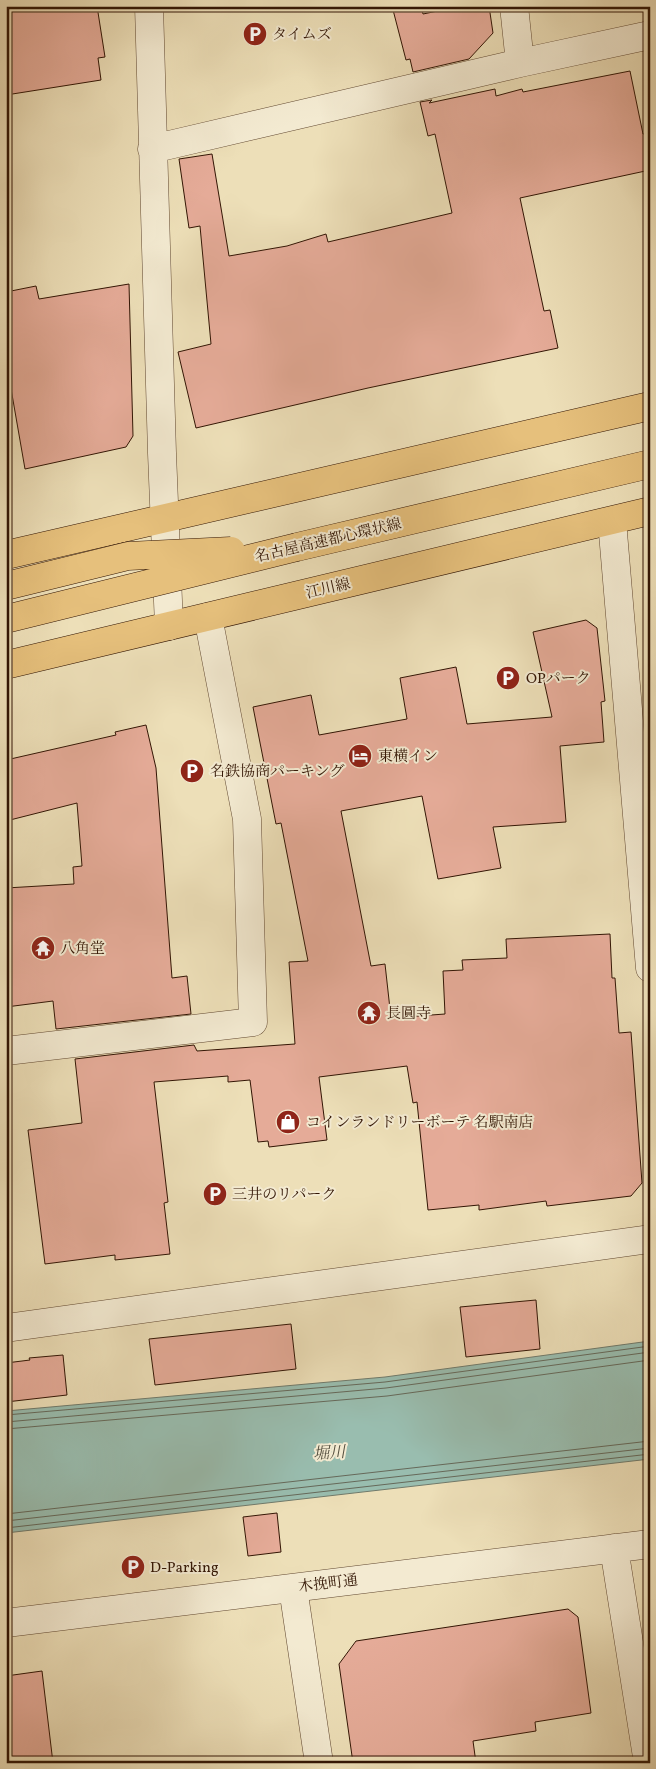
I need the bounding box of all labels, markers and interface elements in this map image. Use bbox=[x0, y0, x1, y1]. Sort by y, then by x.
parking icon: タイムズ bbox=[242, 21, 268, 47]
place label: タイムズ bbox=[272, 25, 332, 46]
street label: 名古屋高速都心環状線 bbox=[253, 514, 404, 569]
street label: 江川線 bbox=[304, 574, 353, 605]
parking icon: OPパーク bbox=[495, 665, 521, 691]
place label: OPパーク bbox=[526, 669, 591, 690]
hotel icon: 東横イン bbox=[347, 743, 373, 769]
place label: 東横イン bbox=[378, 747, 438, 768]
parking icon: 名鉄協商パーキング bbox=[179, 758, 205, 784]
place label: 名鉄協商パーキング bbox=[210, 762, 345, 783]
temple icon: 八角堂 bbox=[30, 935, 56, 961]
place label: 八角堂 bbox=[60, 939, 105, 960]
temple icon: 長圓寺 bbox=[356, 1000, 382, 1026]
place label: 長圓寺 bbox=[386, 1004, 431, 1025]
shop icon: コインランドリーボーテ 名駅南店 bbox=[275, 1109, 301, 1135]
place label: コインランドリーボーテ 名駅南店 bbox=[306, 1113, 534, 1134]
parking icon: 三井のリパーク bbox=[202, 1181, 228, 1207]
place label: 三井のリパーク bbox=[232, 1185, 337, 1206]
water label: 堀川 bbox=[312, 1442, 348, 1466]
parking icon: D-Parking bbox=[120, 1554, 146, 1580]
place label: D-Parking bbox=[150, 1558, 219, 1579]
street label: 木挽町通 bbox=[297, 1570, 359, 1599]

